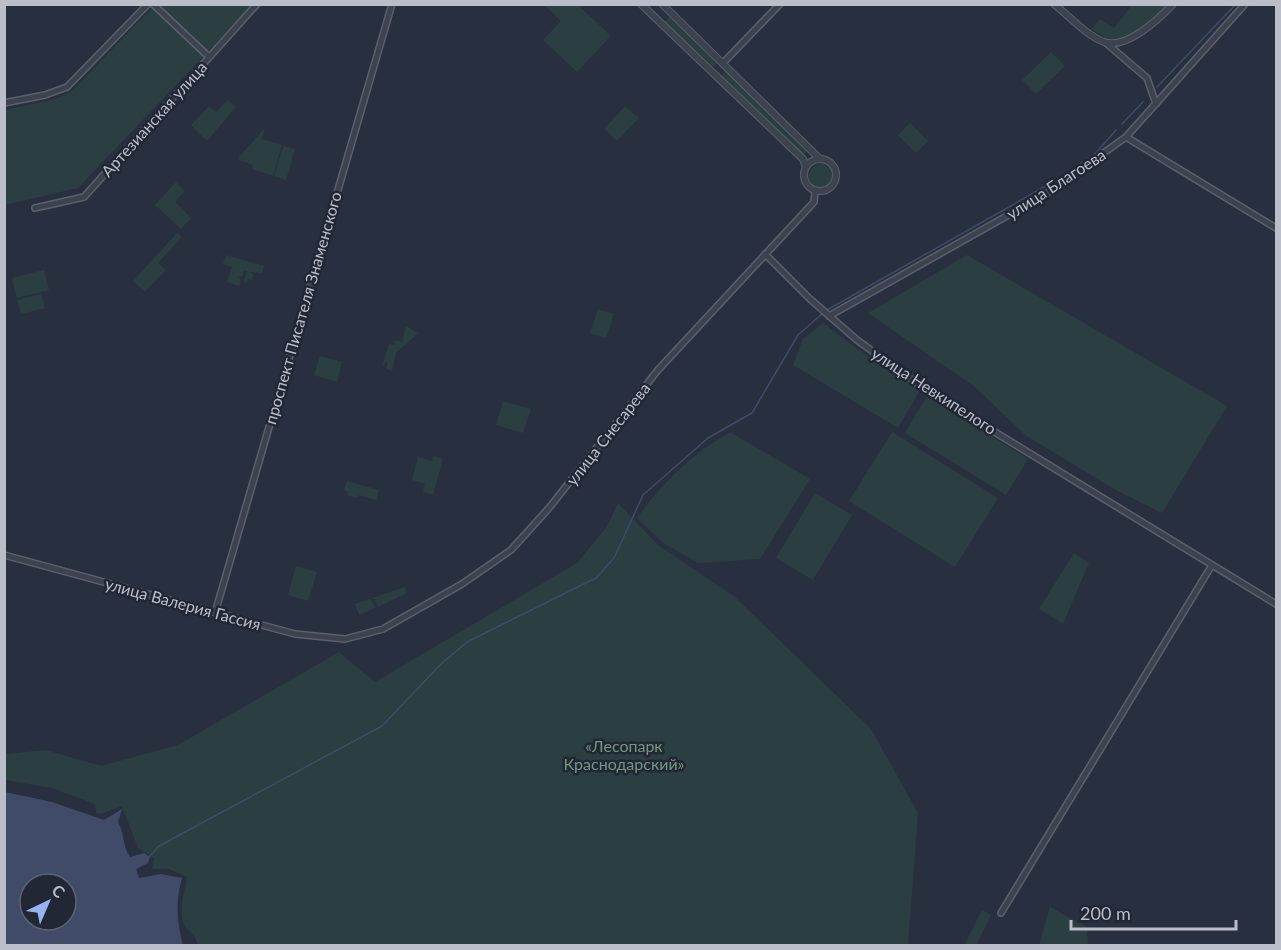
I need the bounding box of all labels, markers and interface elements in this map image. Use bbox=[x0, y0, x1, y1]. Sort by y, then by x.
street label: Артезианская улица bbox=[97, 57, 210, 180]
street label: улица Благоева bbox=[1003, 144, 1109, 223]
street label: проспект Писателя Знаменского bbox=[260, 189, 345, 426]
street label: улица Невкипелого bbox=[868, 343, 1000, 438]
street label: улица Снесарева bbox=[562, 379, 654, 489]
street label: улица Валерия Гассия bbox=[103, 574, 263, 633]
park label: «Лесопарк Краснодарский» bbox=[564, 736, 685, 773]
north arrow bbox=[18, 872, 78, 932]
text: С bbox=[48, 880, 69, 902]
scale bar bbox=[1071, 893, 1236, 931]
text: 200 m bbox=[1080, 902, 1131, 924]

